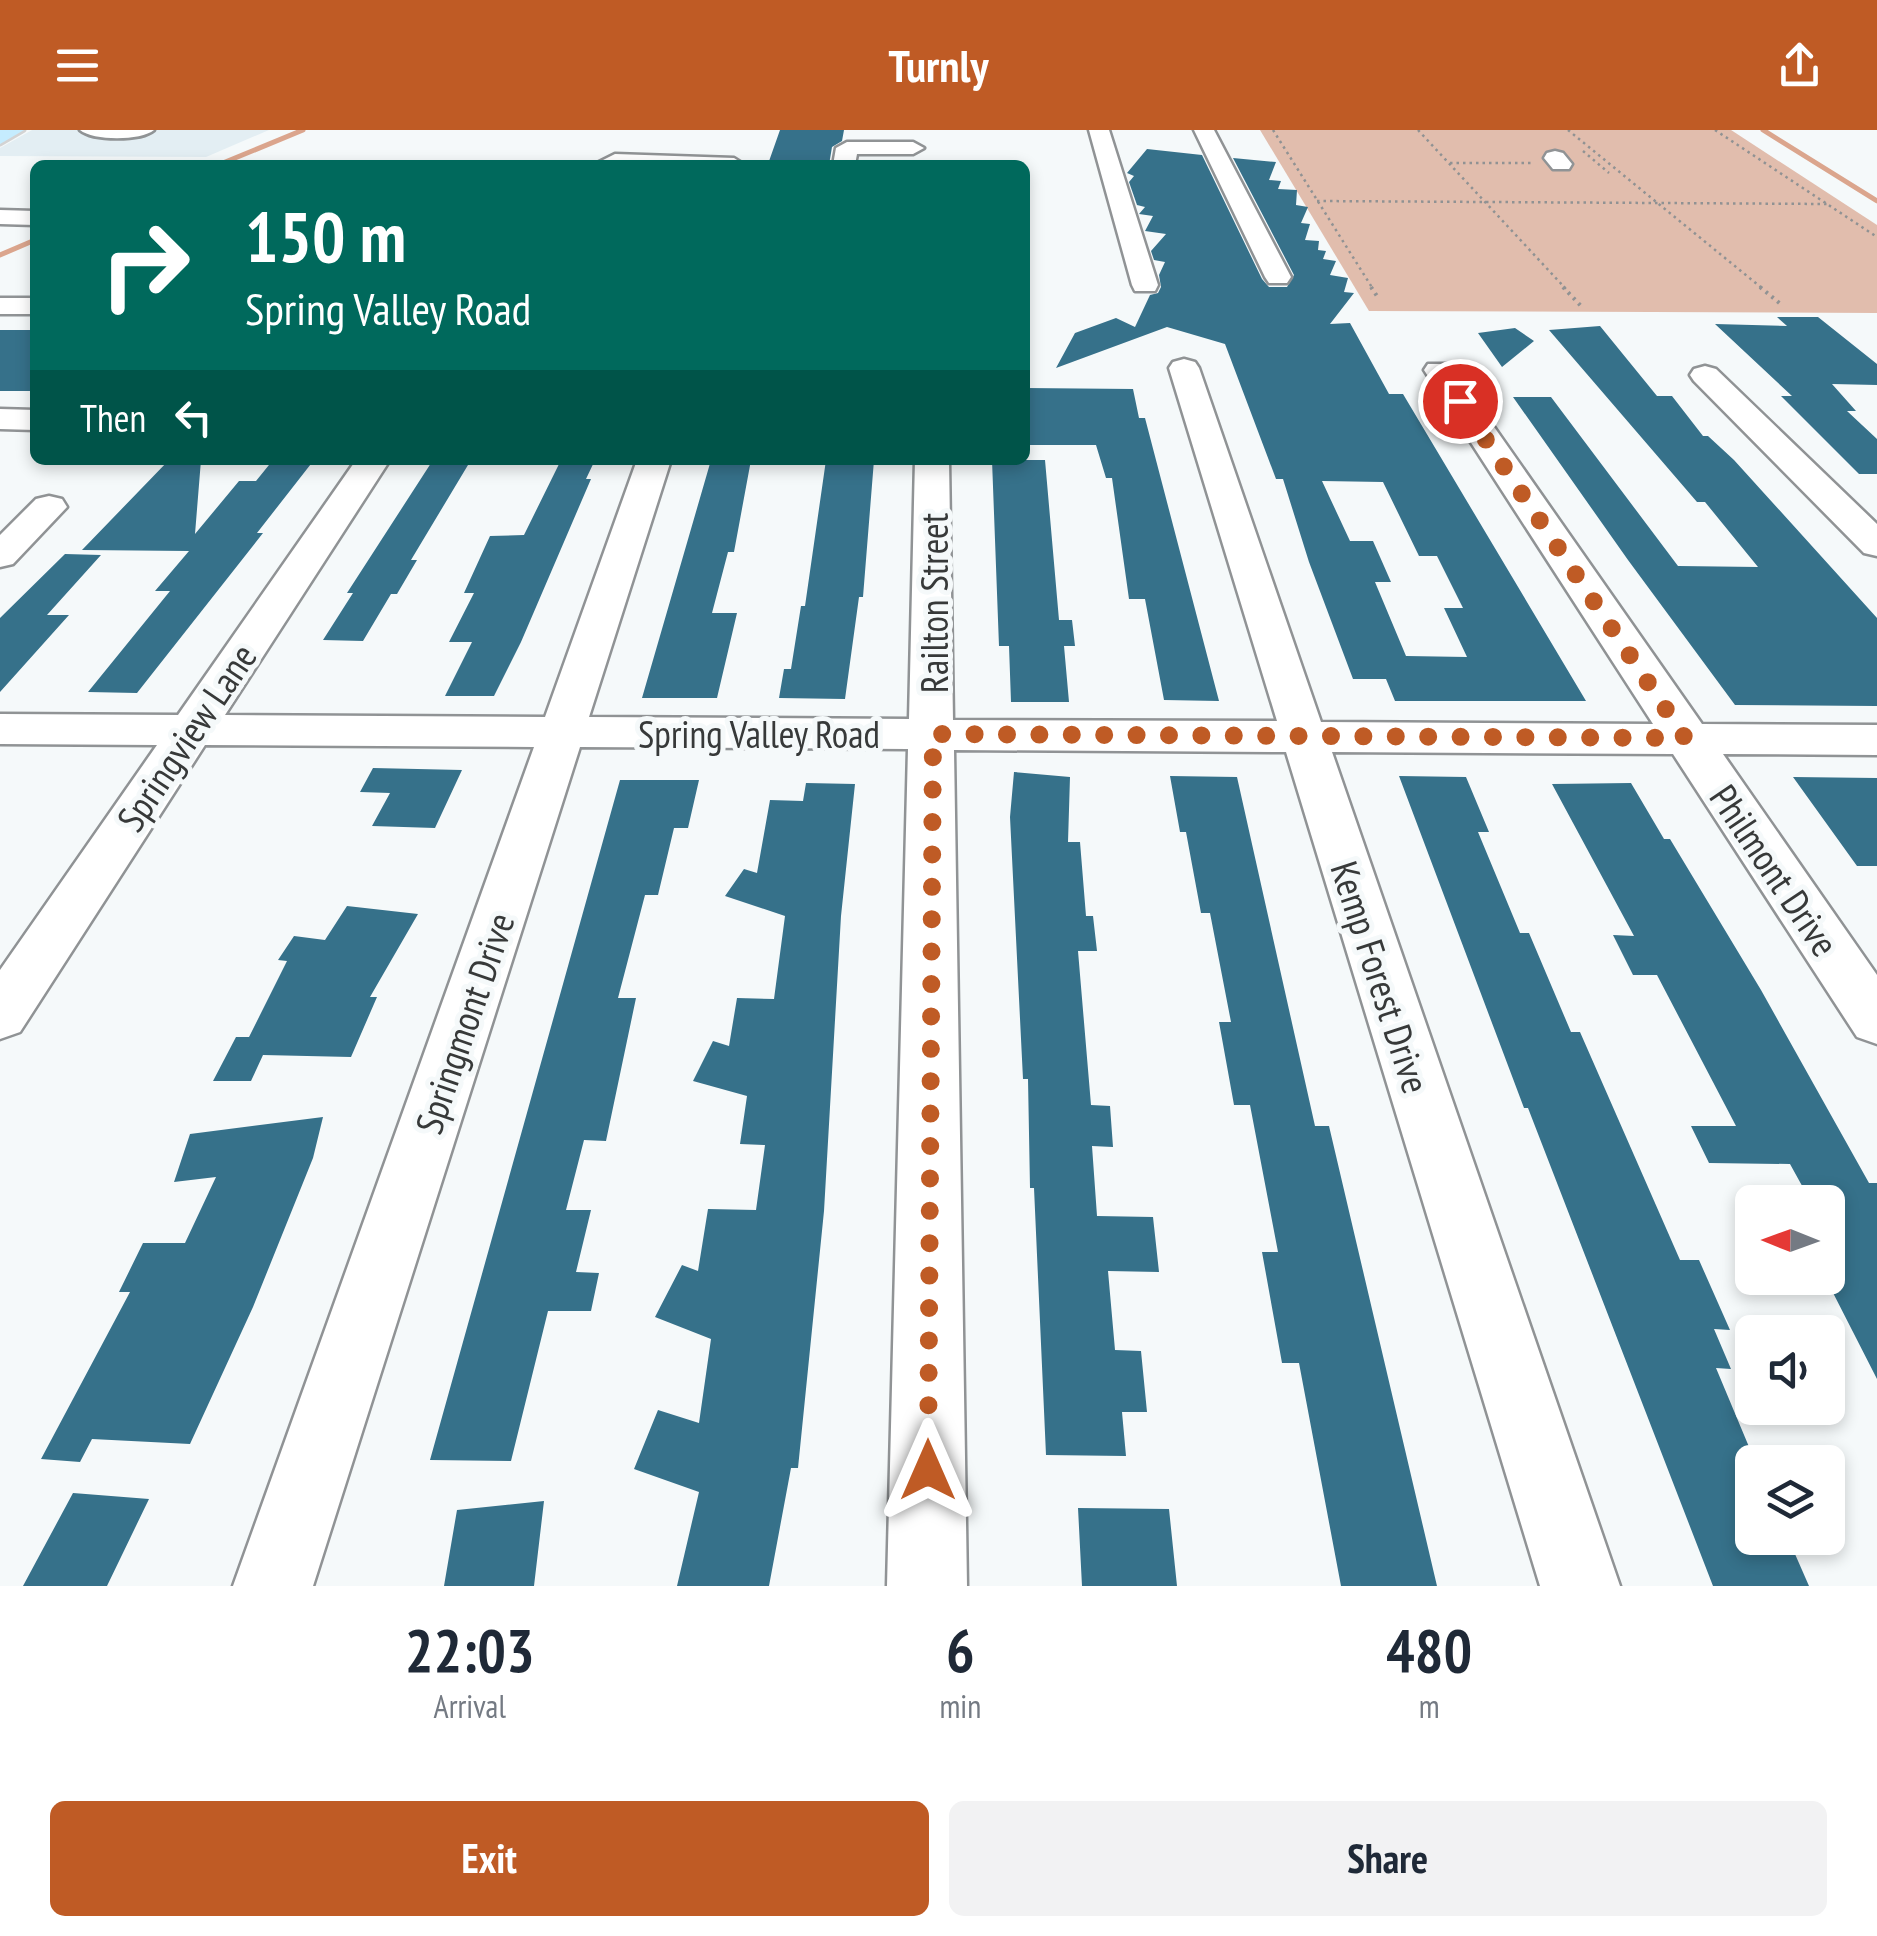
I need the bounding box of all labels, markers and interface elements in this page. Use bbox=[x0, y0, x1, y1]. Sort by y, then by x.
text: Turnly bbox=[889, 36, 988, 94]
icon: menu bbox=[50, 38, 105, 93]
icon: share bbox=[1772, 38, 1827, 93]
text: 150 m bbox=[245, 191, 406, 281]
icon: right bbox=[80, 200, 210, 330]
text: Spring Valley Road bbox=[245, 279, 531, 337]
pin bbox=[1418, 359, 1503, 444]
icon: arrive bbox=[1433, 374, 1488, 429]
icon: left bbox=[166, 390, 221, 445]
text: Then bbox=[80, 393, 146, 442]
street label: Railton Street bbox=[909, 512, 958, 693]
street label: Springview Lane bbox=[105, 634, 267, 840]
street label: Spring Valley Road bbox=[638, 709, 880, 758]
street label: Philmont Drive bbox=[1700, 775, 1850, 965]
street label: Kemp Forest Drive bbox=[1320, 855, 1442, 1099]
street label: Springmont Drive bbox=[403, 906, 525, 1140]
north arrow bbox=[1735, 1185, 1845, 1295]
map controls bbox=[1735, 1185, 1845, 1555]
button: sound bbox=[1735, 1315, 1845, 1425]
position arrow bbox=[876, 1418, 980, 1522]
button: layers bbox=[1735, 1445, 1845, 1555]
text: 22:03 bbox=[405, 1611, 535, 1689]
text: 6 bbox=[946, 1611, 975, 1689]
text: 480 bbox=[1386, 1611, 1472, 1689]
text: Arrival bbox=[434, 1685, 506, 1727]
text: min bbox=[939, 1685, 981, 1727]
text: m bbox=[1419, 1685, 1440, 1727]
button: Exit bbox=[50, 1801, 929, 1916]
button: Share bbox=[949, 1801, 1827, 1916]

